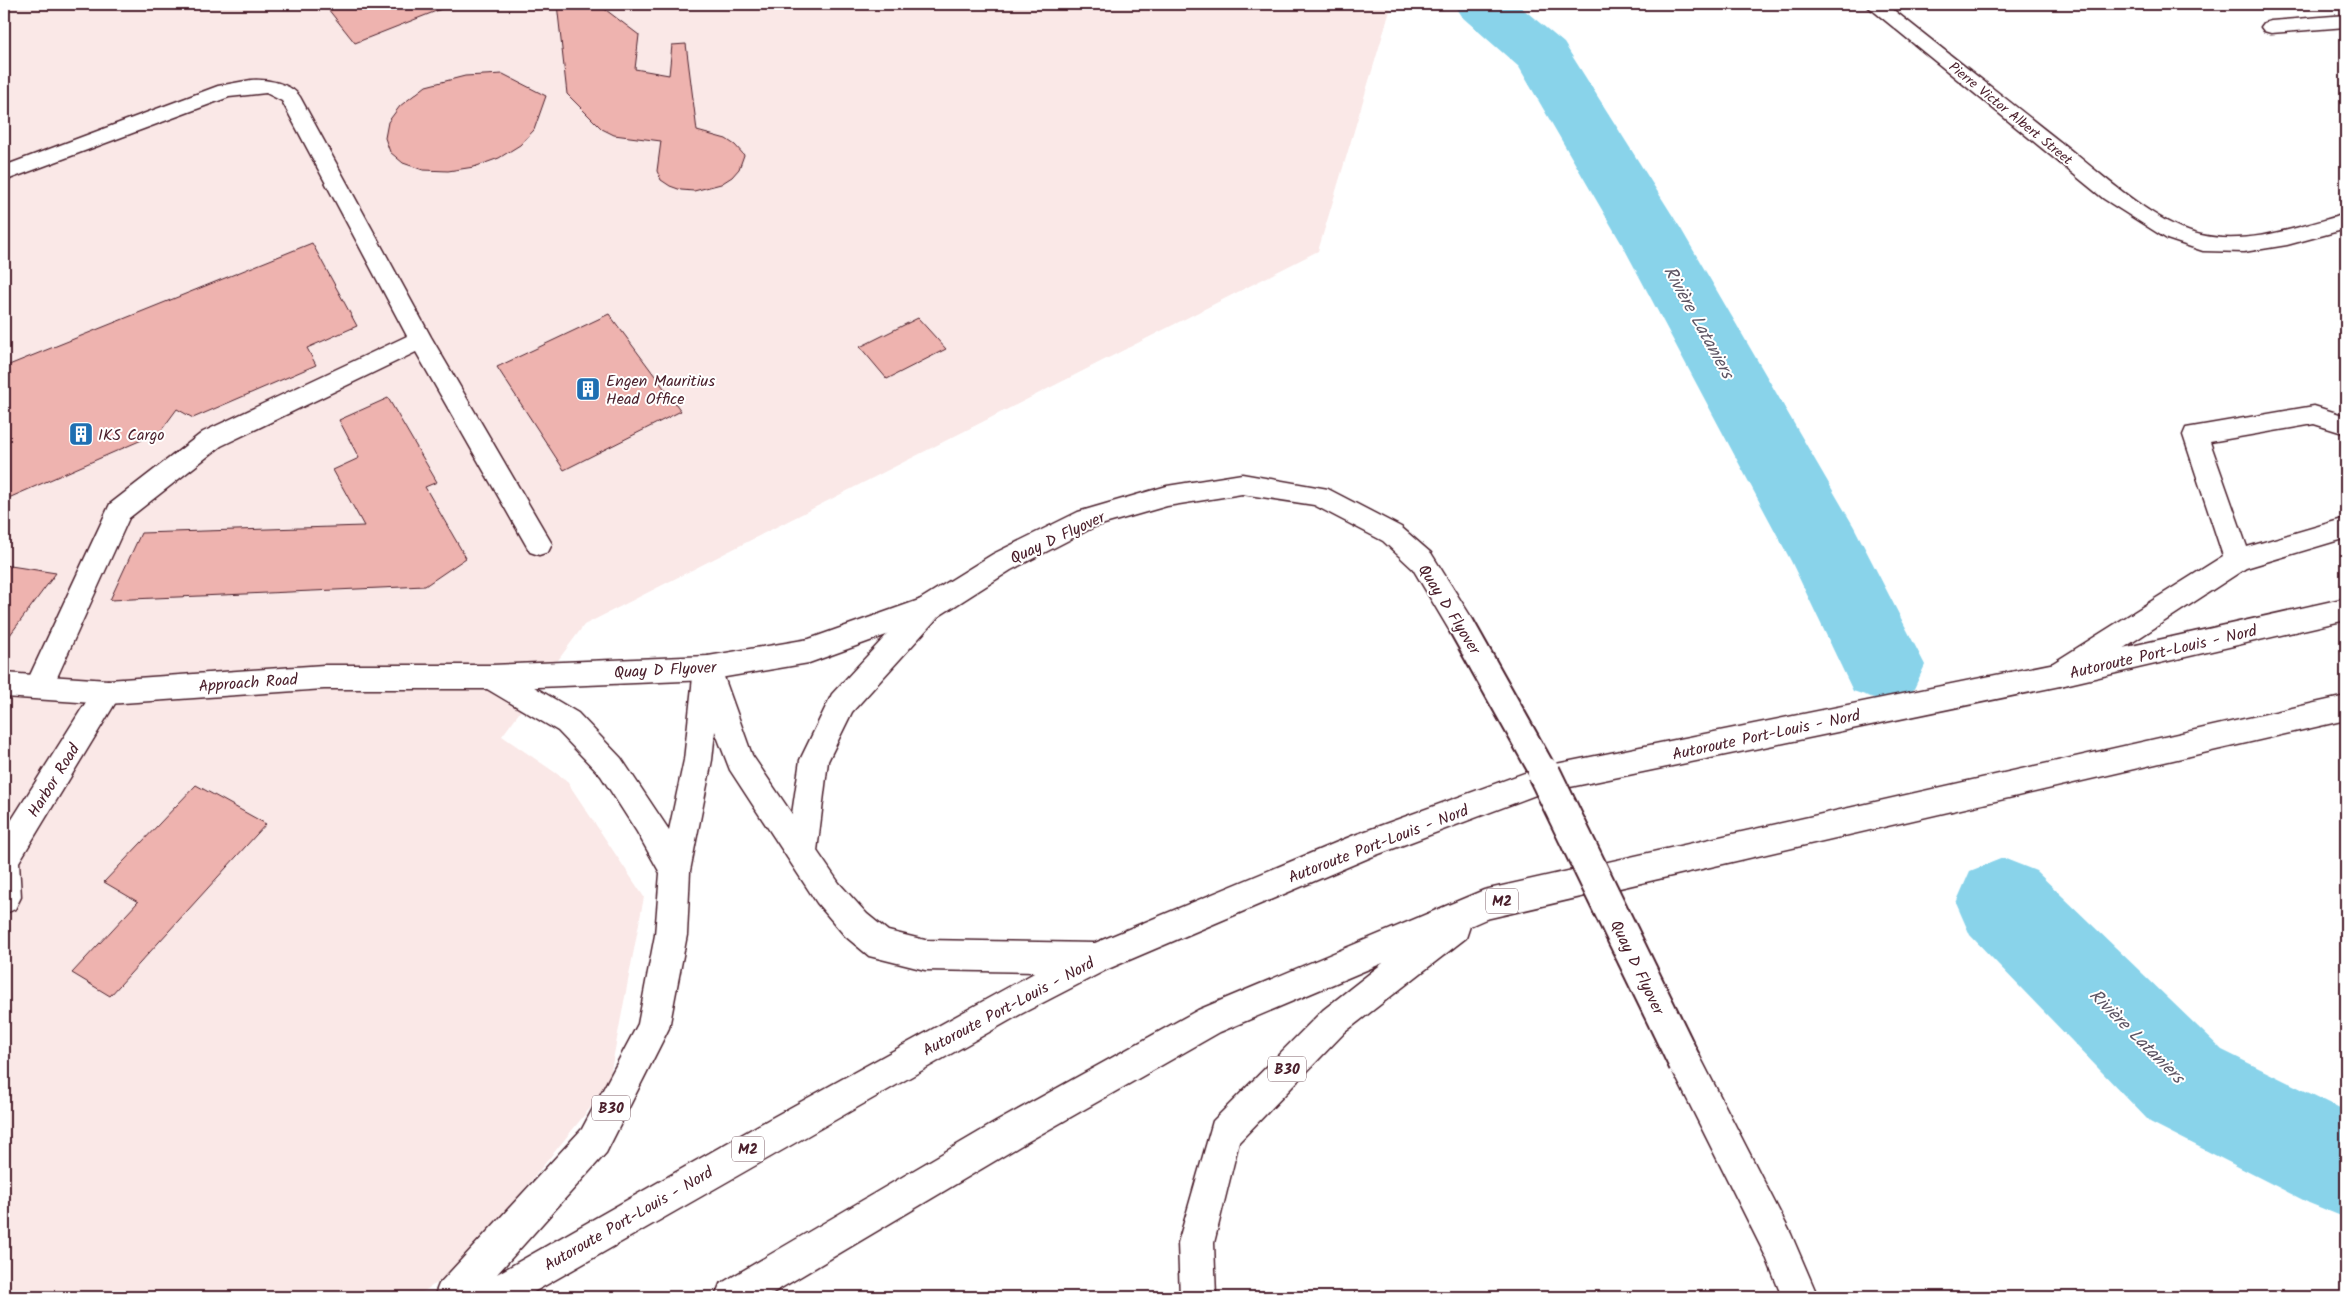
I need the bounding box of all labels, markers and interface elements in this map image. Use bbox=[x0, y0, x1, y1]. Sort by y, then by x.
street label: Pierre Victor Albert Street bbox=[1944, 57, 2078, 171]
water label: Rivière Lataniers bbox=[1655, 261, 1742, 387]
place label: Engen Mauritius Head Office bbox=[606, 369, 715, 412]
building icon: Engen Mauritius Head Office bbox=[575, 376, 601, 402]
building icon: IKS Cargo bbox=[68, 421, 94, 447]
place label: IKS Cargo bbox=[98, 423, 165, 448]
street label: Quay D Flyover bbox=[1006, 505, 1111, 571]
street label: Quay D Flyover bbox=[1411, 560, 1487, 661]
street label: Autoroute Port-Louis - Nord bbox=[2067, 619, 2260, 686]
street label: Quay D Flyover bbox=[613, 655, 719, 686]
street label: Approach Road bbox=[198, 667, 300, 699]
street label: Autoroute Port-Louis - Nord bbox=[1670, 703, 1864, 768]
street label: Harbor Road bbox=[22, 738, 87, 823]
street label: Autoroute Port-Louis - Nord bbox=[1285, 798, 1473, 890]
road number: M2 bbox=[1486, 888, 1518, 914]
street label: Quay D Flyover bbox=[1603, 916, 1671, 1021]
street label: Autoroute Port-Louis - Nord bbox=[918, 951, 1100, 1063]
water label: Rivière Lataniers bbox=[2081, 983, 2192, 1093]
road number: B30 bbox=[1268, 1056, 1306, 1082]
road number: B30 bbox=[592, 1096, 630, 1120]
road number: M2 bbox=[732, 1136, 764, 1162]
street label: Autoroute Port-Louis - Nord bbox=[540, 1160, 719, 1278]

